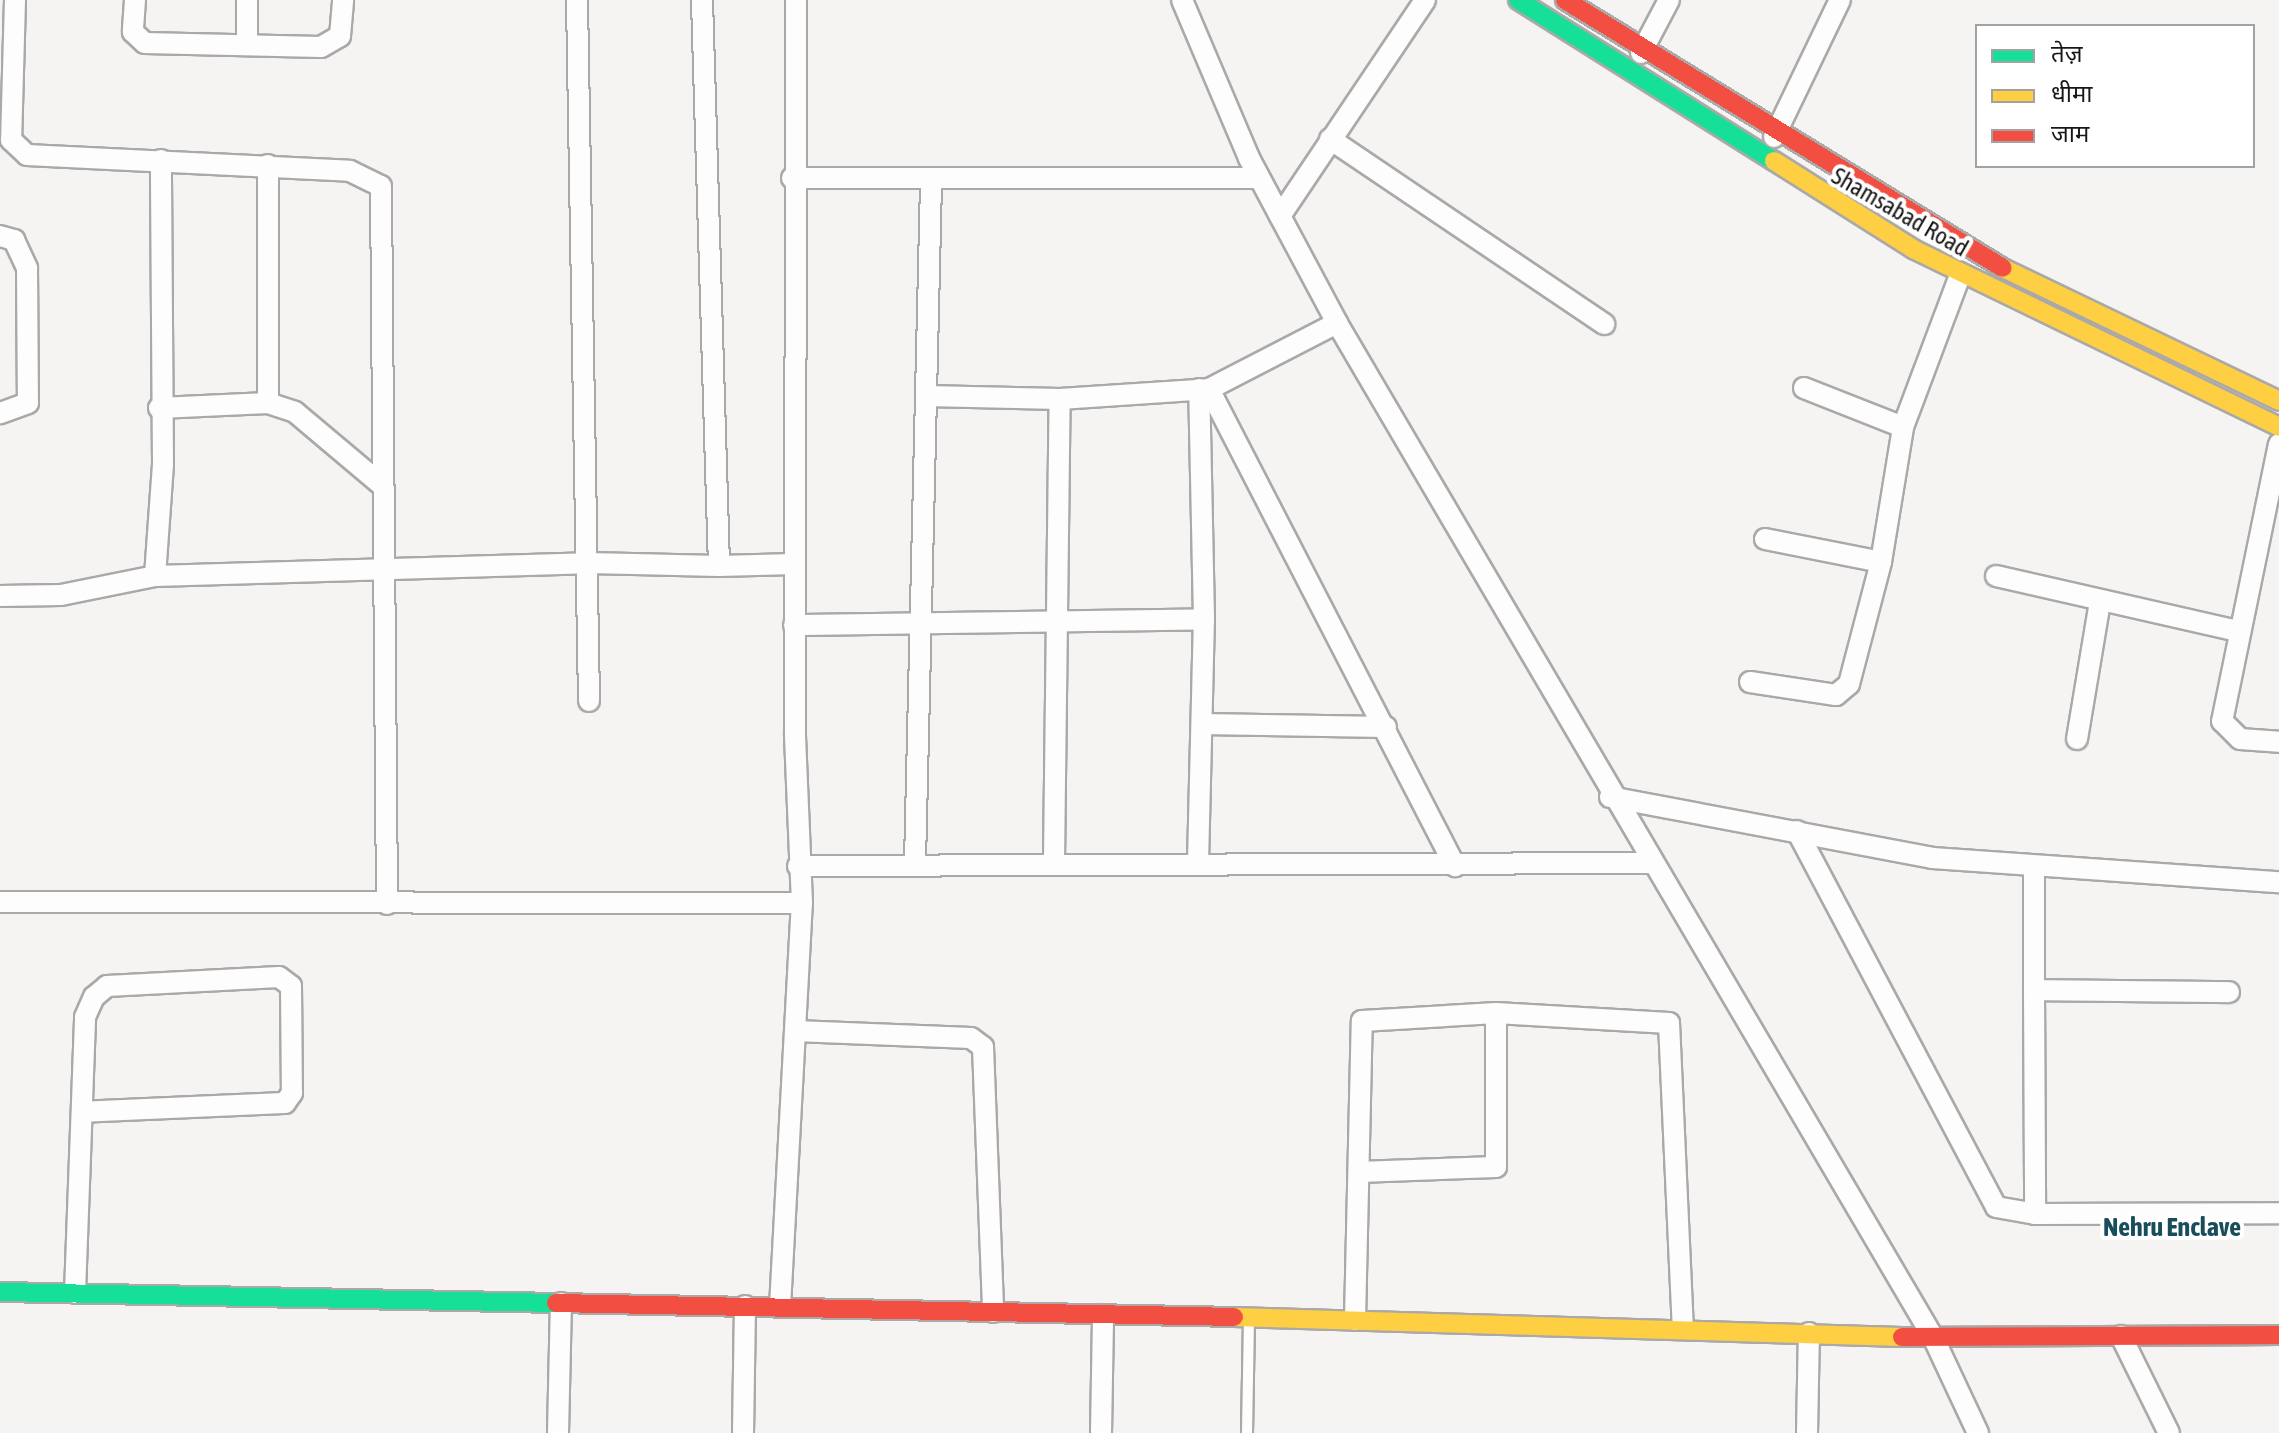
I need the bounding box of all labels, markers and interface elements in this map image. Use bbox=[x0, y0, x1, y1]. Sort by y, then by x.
legend bbox=[1975, 24, 2255, 168]
text: तेज़ bbox=[2051, 40, 2083, 67]
text: धीमा bbox=[2051, 80, 2093, 107]
text: जाम bbox=[2051, 120, 2089, 147]
street label: Shamsabad Road bbox=[1827, 161, 1973, 263]
district label: Nehru Enclave bbox=[2103, 1212, 2241, 1244]

